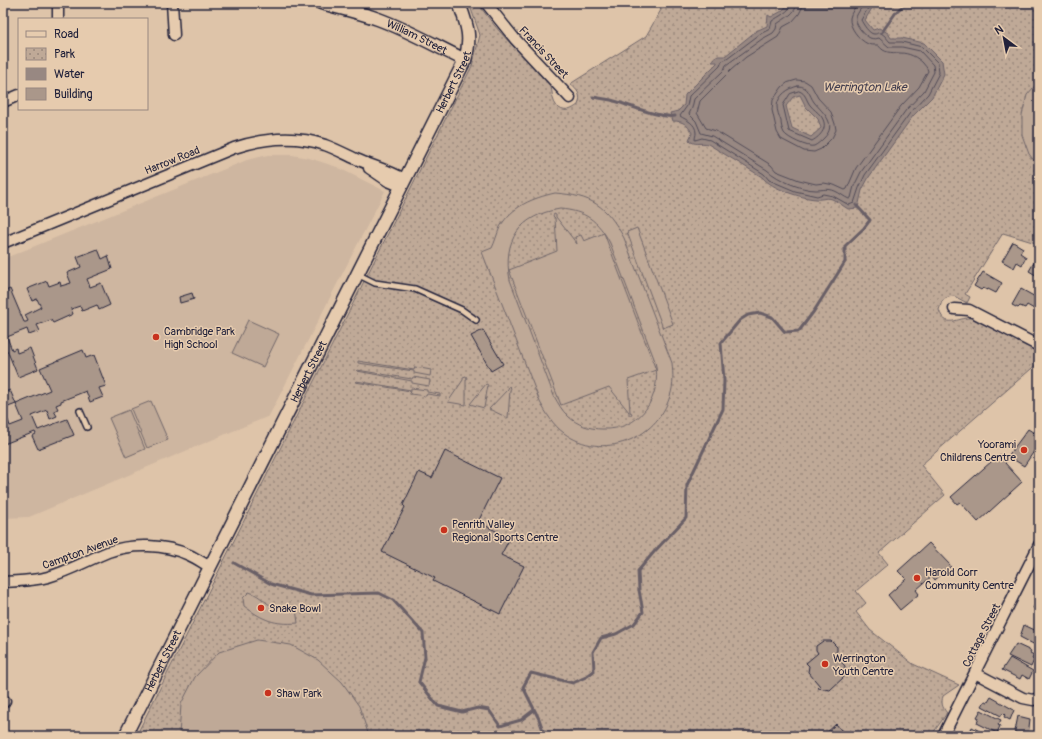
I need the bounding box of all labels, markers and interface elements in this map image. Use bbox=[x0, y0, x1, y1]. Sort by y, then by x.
street label: William Street bbox=[385, 17, 450, 57]
legend bbox=[18, 18, 148, 110]
north arrow bbox=[984, 18, 1024, 58]
text: N bbox=[992, 22, 1006, 37]
street label: Francis Street bbox=[516, 24, 571, 81]
text: Road bbox=[54, 27, 79, 42]
text: Park bbox=[54, 47, 75, 62]
street label: Herbert Street bbox=[433, 49, 474, 115]
text: Water bbox=[54, 67, 85, 82]
water label: Werrington Lake bbox=[823, 80, 908, 95]
text: Building bbox=[54, 87, 93, 102]
street label: Harrow Road bbox=[143, 144, 202, 177]
place label: Cambridge Park High School bbox=[164, 325, 235, 351]
marker: Cambridge Park High School bbox=[151, 332, 161, 342]
street label: Herbert Street bbox=[288, 338, 330, 405]
place label: Yoorami Childrens Centre bbox=[940, 438, 1017, 464]
marker: Yoorami Childrens Centre bbox=[1019, 445, 1029, 455]
place label: Penrith Valley Regional Sports Centre bbox=[452, 518, 559, 544]
marker: Penrith Valley Regional Sports Centre bbox=[439, 525, 449, 535]
street label: Campton Avenue bbox=[41, 533, 120, 572]
place label: Harold Corr Community Centre bbox=[925, 566, 1014, 592]
marker: Harold Corr Community Centre bbox=[912, 573, 922, 583]
street label: Cottage Street bbox=[960, 601, 1003, 669]
place label: Snake Bowl bbox=[269, 602, 321, 615]
marker: Snake Bowl bbox=[256, 603, 266, 613]
street label: Herbert Street bbox=[142, 628, 184, 694]
place label: Werrington Youth Centre bbox=[832, 652, 894, 678]
marker: Werrington Youth Centre bbox=[820, 659, 830, 669]
place label: Shaw Park bbox=[276, 687, 322, 700]
marker: Shaw Park bbox=[263, 688, 273, 698]

